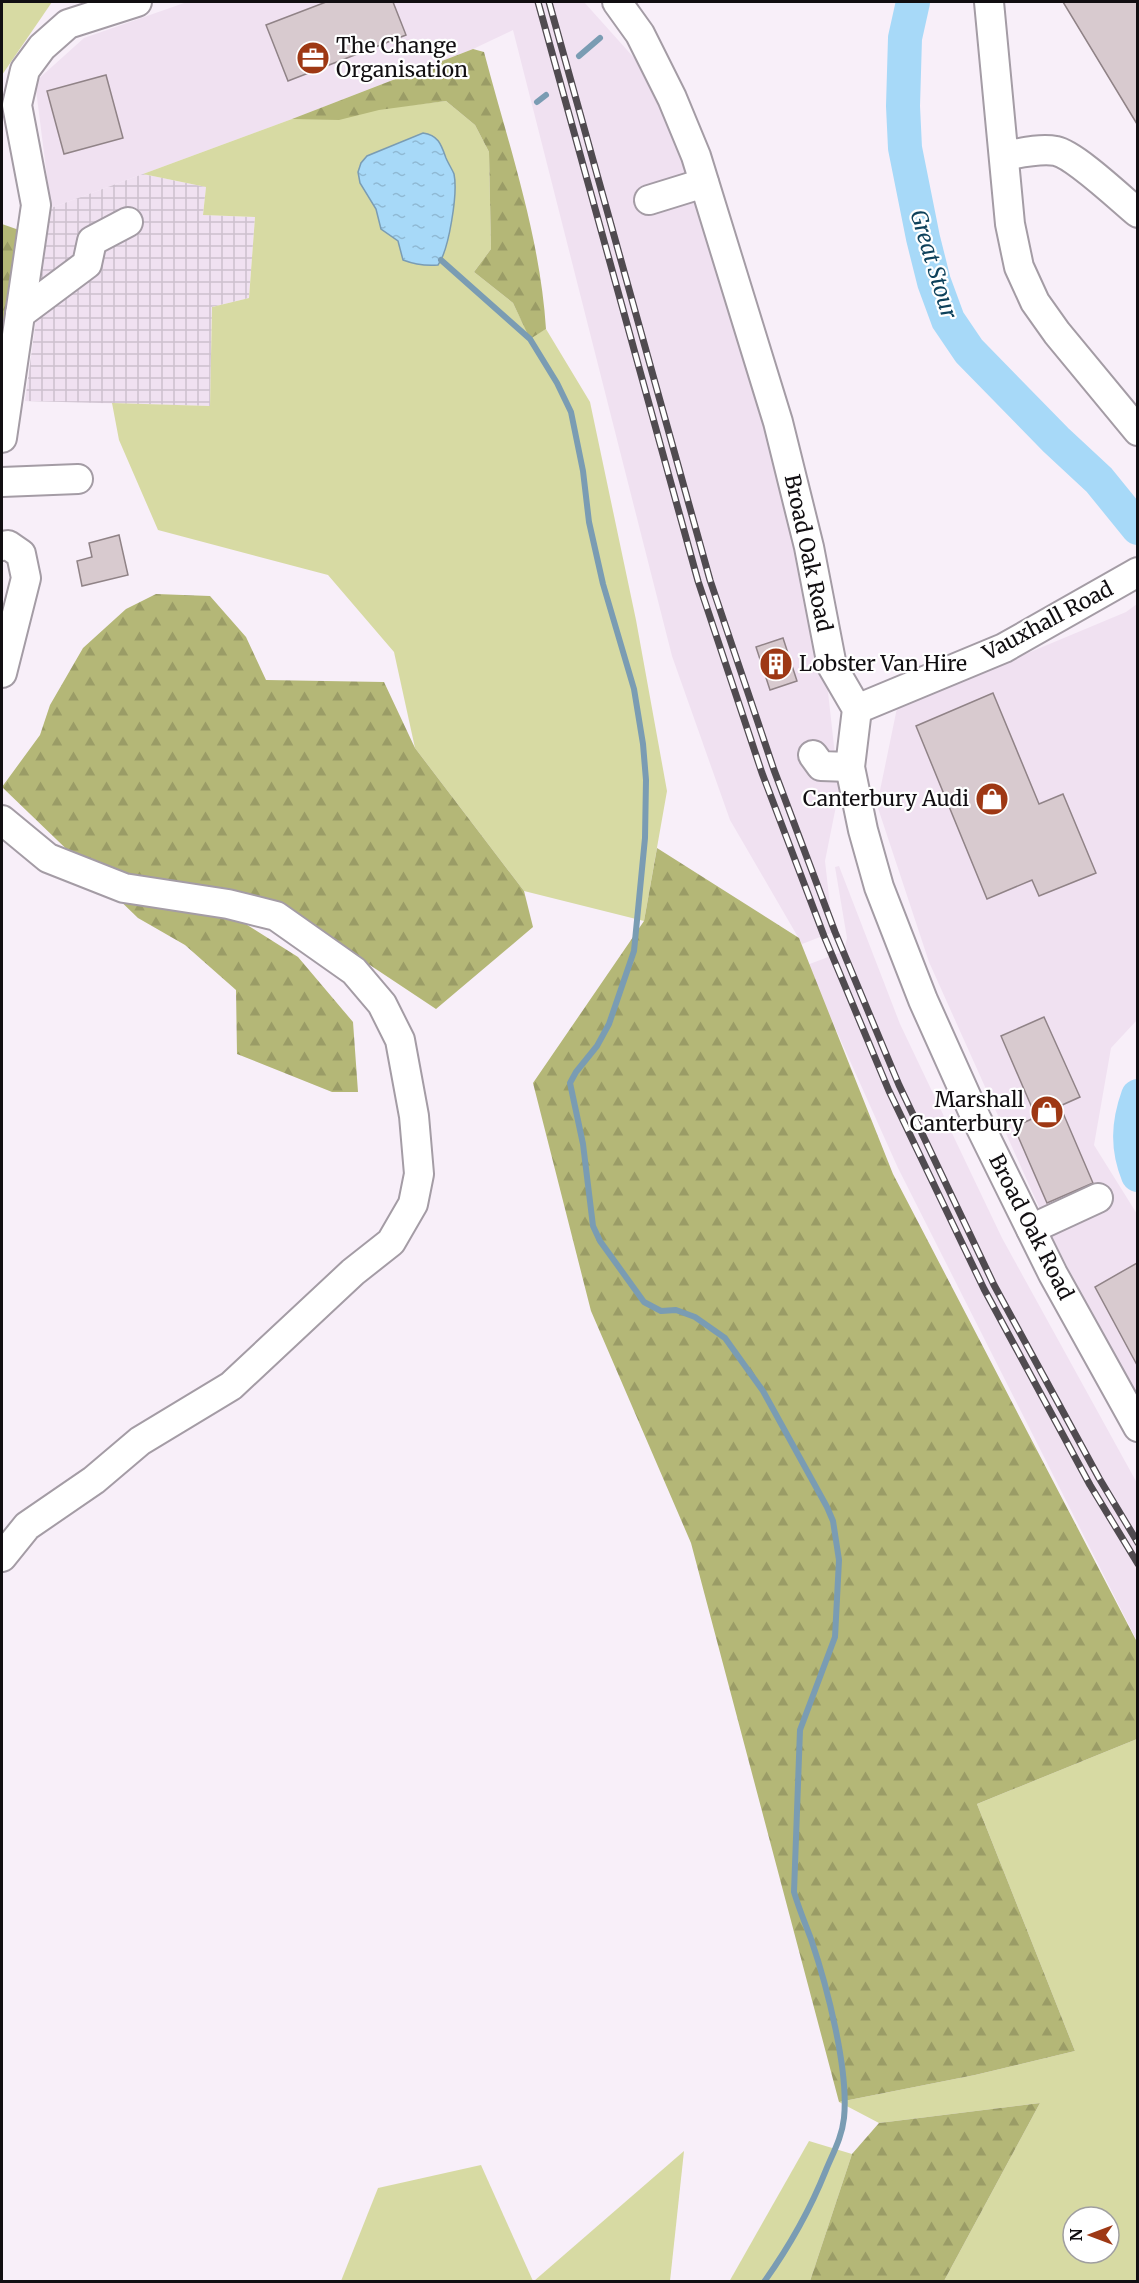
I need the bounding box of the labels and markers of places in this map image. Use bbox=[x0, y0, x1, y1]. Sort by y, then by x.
place label: The Change Organisation bbox=[336, 32, 468, 83]
office icon: The Change Organisation bbox=[295, 40, 331, 76]
building icon: Lobster Van Hire bbox=[758, 646, 794, 682]
place label: Lobster Van Hire bbox=[799, 650, 967, 677]
shop icon: Canterbury Audi bbox=[974, 781, 1010, 817]
place label: Canterbury Audi bbox=[803, 785, 969, 812]
place label: Marshall Canterbury bbox=[910, 1086, 1025, 1137]
shop icon: Marshall Canterbury bbox=[1029, 1094, 1065, 1130]

